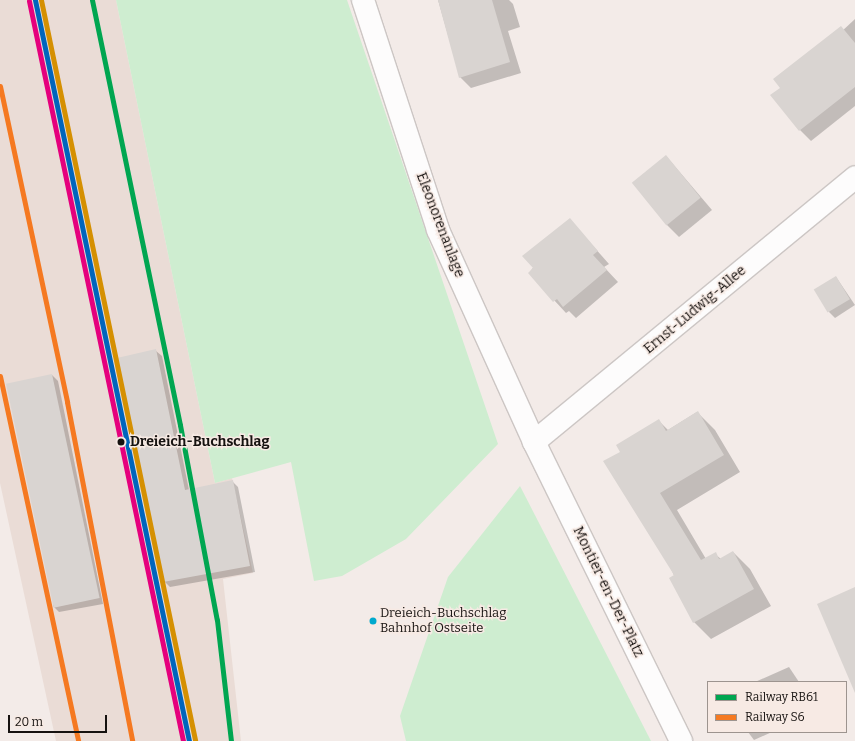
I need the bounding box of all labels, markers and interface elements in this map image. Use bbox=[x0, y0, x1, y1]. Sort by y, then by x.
street label: Eleonorenanlage bbox=[412, 170, 468, 280]
street label: Ernst-Ludwig-Allee bbox=[641, 262, 749, 358]
place label: Dreieich-Buchschlag bbox=[130, 434, 269, 450]
marker: Dreieich-Buchschlag bbox=[114, 435, 128, 449]
street label: Montier-en-Der-Platz bbox=[569, 524, 647, 660]
place label: Dreieich-Buchschlag Bahnhof Ostseite bbox=[380, 606, 506, 637]
marker: Dreieich-Buchschlag Bahnhof Ostseite bbox=[368, 616, 378, 626]
legend bbox=[707, 681, 847, 733]
text: Railway RB61 bbox=[745, 690, 818, 704]
scale bar bbox=[10, 707, 109, 733]
text: Railway S6 bbox=[745, 710, 805, 724]
text: 20 m bbox=[15, 715, 43, 729]

